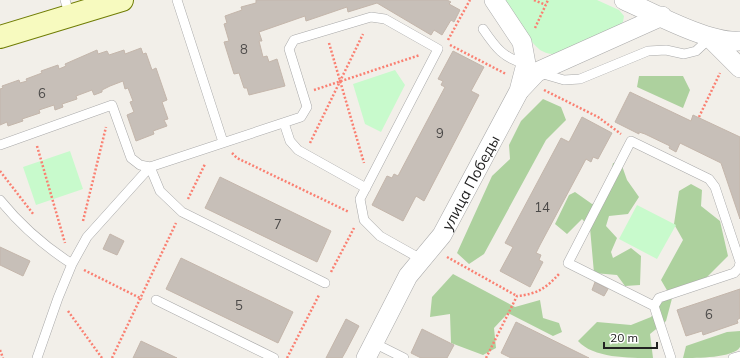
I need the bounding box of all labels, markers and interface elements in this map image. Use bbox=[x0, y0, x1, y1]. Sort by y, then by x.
house number: 8 bbox=[240, 41, 248, 57]
house number: 6 bbox=[38, 85, 46, 101]
house number: 9 bbox=[436, 125, 444, 141]
street label: улица Победы bbox=[437, 132, 503, 233]
house number: 14 bbox=[534, 199, 550, 215]
house number: 7 bbox=[274, 216, 282, 232]
house number: 5 bbox=[235, 297, 243, 313]
house number: 6 bbox=[705, 306, 713, 322]
scale bar bbox=[604, 324, 657, 350]
text: 20 m bbox=[610, 330, 638, 345]

